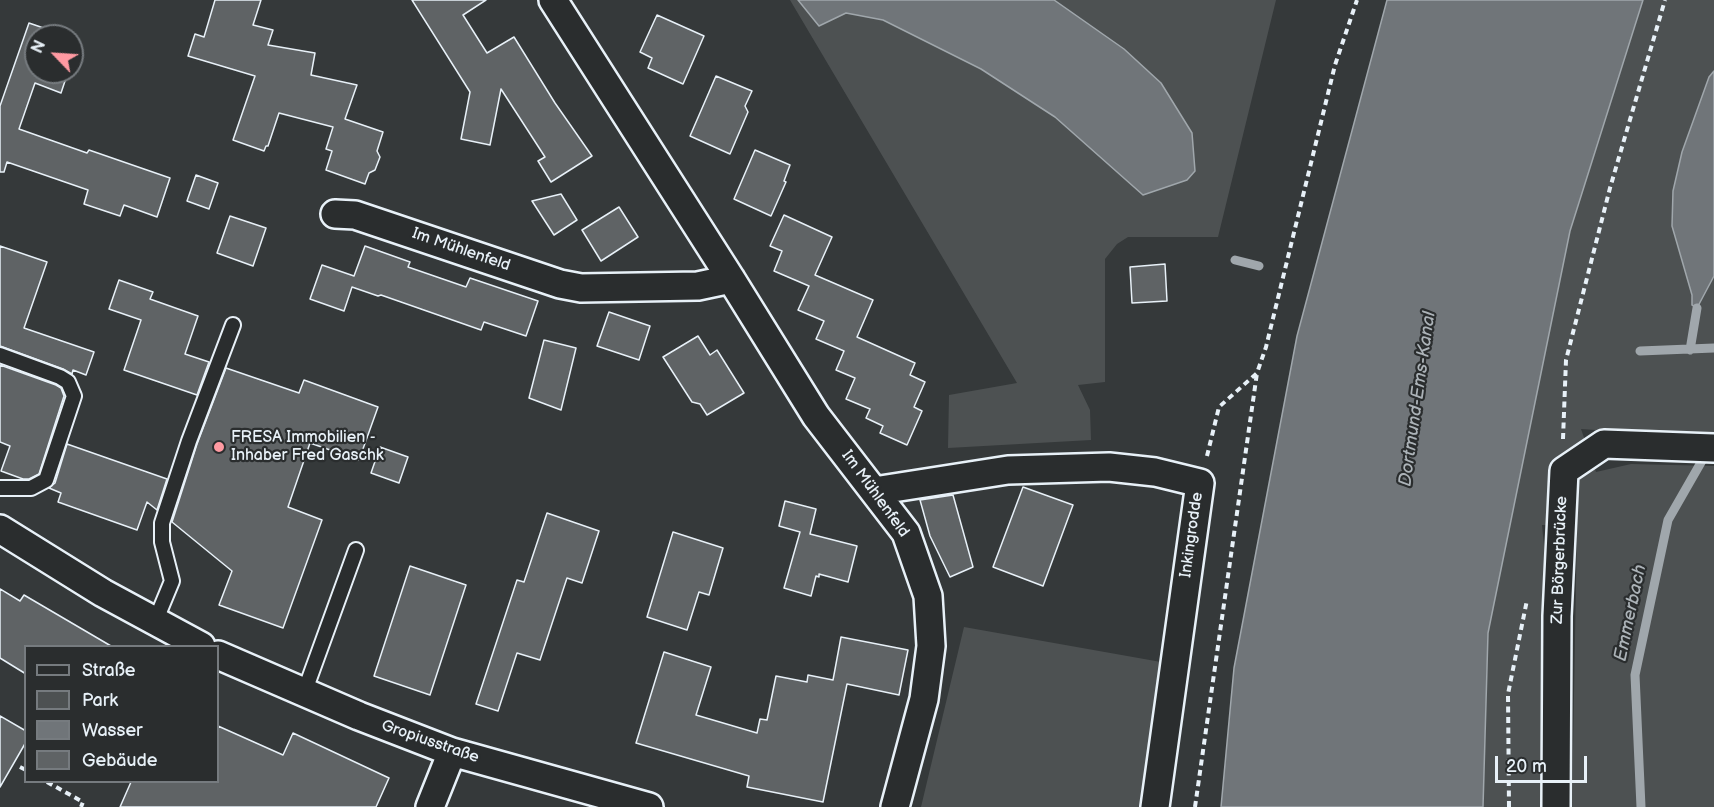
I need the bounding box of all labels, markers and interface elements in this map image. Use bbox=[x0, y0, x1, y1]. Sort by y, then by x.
north arrow bbox=[24, 24, 84, 84]
text: N bbox=[28, 38, 50, 56]
street label: Im Mühlenfeld bbox=[409, 224, 513, 276]
water label: Dortmund-Ems-Kanal bbox=[1395, 310, 1441, 488]
place label: FRESA Immobilien - Inhaber Fred Gaschk bbox=[231, 428, 384, 466]
marker: FRESA Immobilien - Inhaber Fred Gaschk bbox=[212, 440, 226, 454]
street label: Im Mühlenfeld bbox=[837, 447, 913, 541]
street label: Inkingrodde bbox=[1176, 491, 1208, 579]
street label: Zur Börgerbrücke bbox=[1548, 496, 1572, 624]
water label: Emmerbach bbox=[1610, 563, 1652, 663]
legend bbox=[24, 645, 219, 783]
text: Straße bbox=[82, 660, 135, 681]
text: Park bbox=[82, 690, 118, 711]
street label: Gropiusstraße bbox=[379, 716, 481, 768]
text: Wasser bbox=[82, 720, 143, 741]
scale bar bbox=[1498, 744, 1590, 782]
text: Gebäude bbox=[82, 750, 158, 771]
text: 20 m bbox=[1506, 756, 1547, 777]

